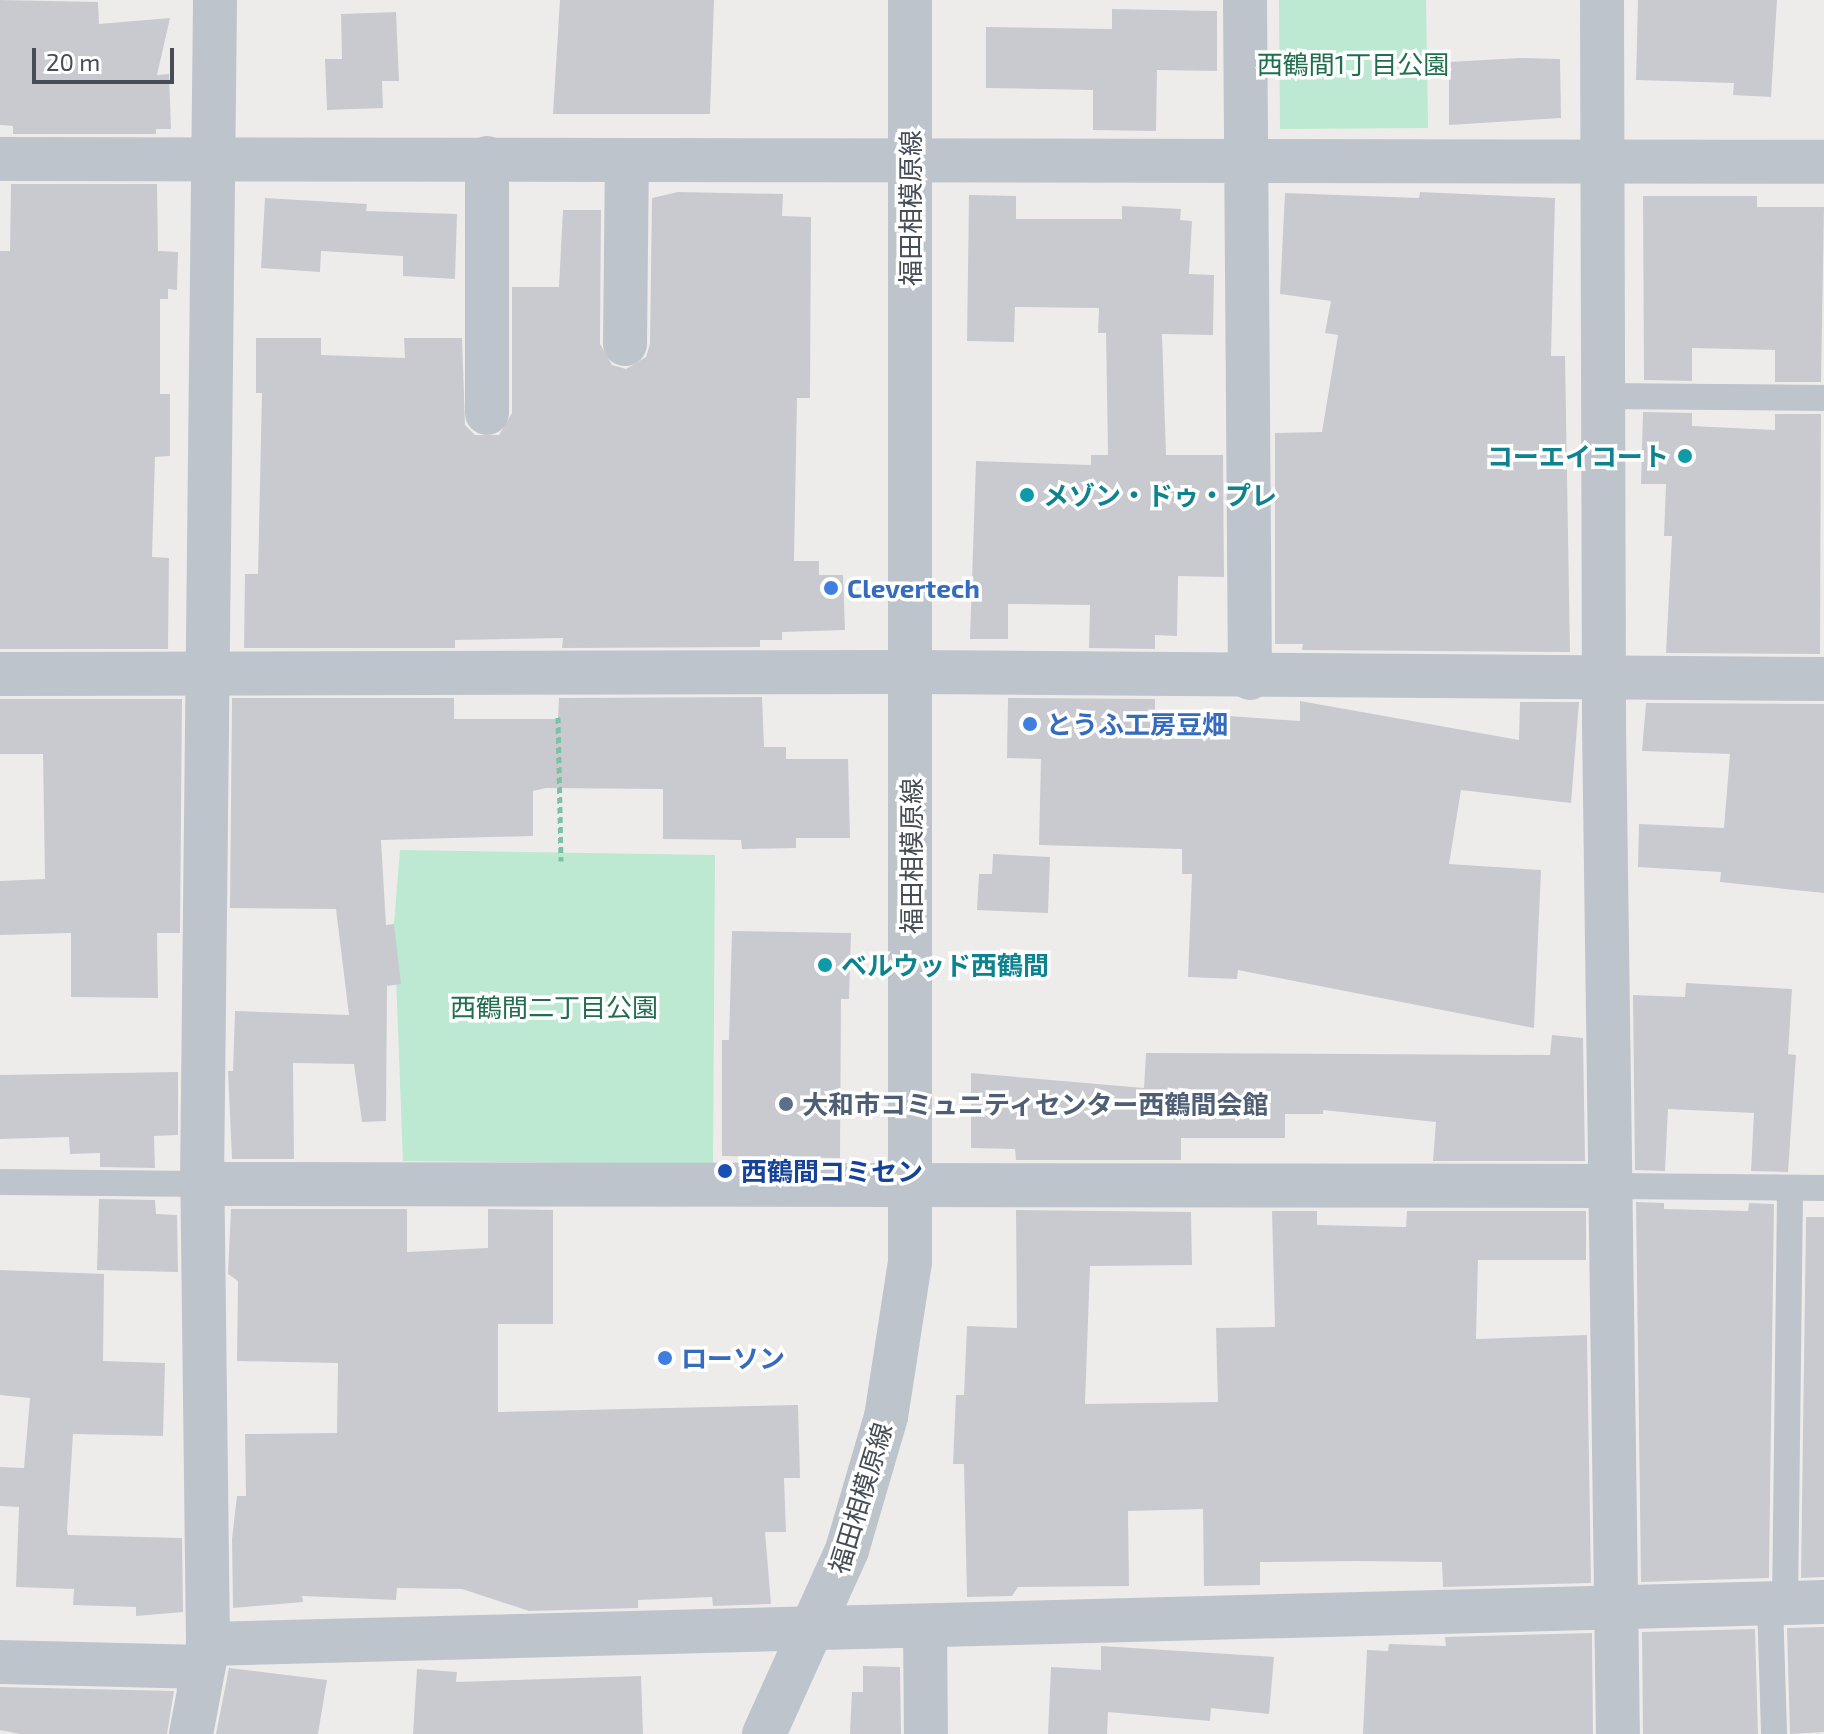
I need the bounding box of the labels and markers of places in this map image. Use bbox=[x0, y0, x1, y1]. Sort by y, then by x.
place label: コーエイコート bbox=[1487, 440, 1669, 472]
marker: コーエイコート bbox=[1676, 447, 1694, 465]
place label: メゾン・ドゥ・プレ bbox=[1043, 479, 1277, 511]
marker: メゾン・ドゥ・プレ bbox=[1018, 486, 1036, 504]
place label: Clevertech bbox=[847, 572, 980, 604]
marker: Clevertech bbox=[822, 579, 840, 597]
place label: とうふ工房豆畑 bbox=[1046, 708, 1228, 740]
marker: とうふ工房豆畑 bbox=[1021, 715, 1039, 733]
place label: ベルウッド西鶴間 bbox=[841, 949, 1049, 981]
marker: ベルウッド西鶴間 bbox=[816, 956, 834, 974]
place label: 大和市コミュニティセンター西鶴間会館 bbox=[802, 1088, 1270, 1120]
marker: 大和市コミュニティセンター西鶴間会館 bbox=[777, 1095, 795, 1113]
place label: 西鶴間コミセン bbox=[741, 1155, 923, 1187]
marker: 西鶴間コミセン bbox=[716, 1162, 734, 1180]
place label: ローソン bbox=[681, 1342, 785, 1374]
marker: ローソン bbox=[656, 1349, 674, 1367]

